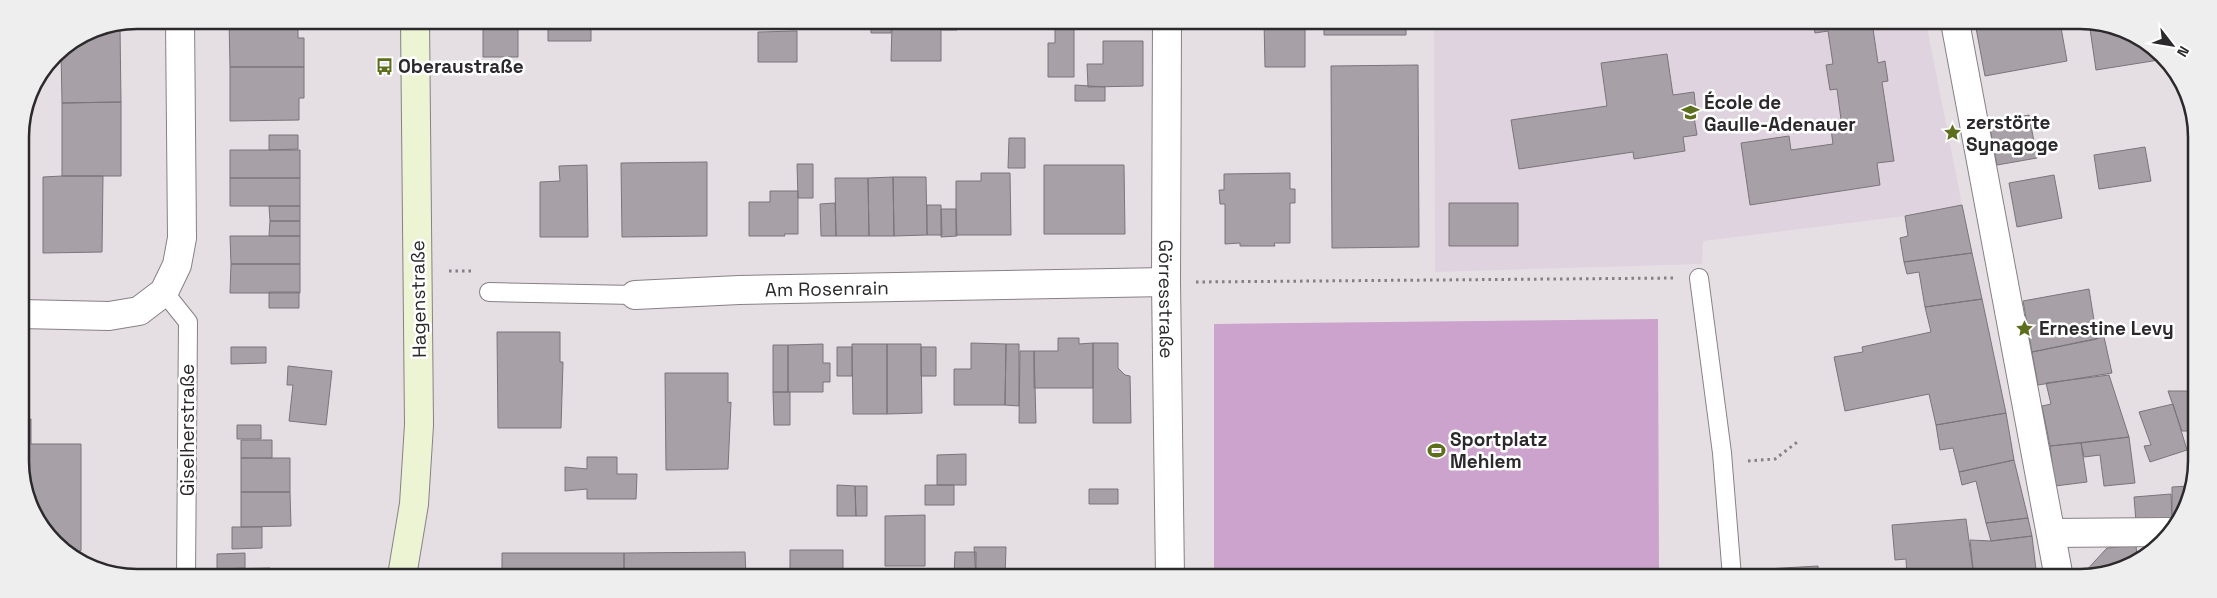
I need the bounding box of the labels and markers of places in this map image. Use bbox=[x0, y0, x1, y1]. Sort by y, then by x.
place label: Oberaustraße bbox=[398, 54, 524, 79]
bus stop icon: Oberaustraße bbox=[374, 56, 394, 76]
place label: École de Gaulle-Adenauer bbox=[1704, 90, 1856, 137]
school or university icon: École de Gaulle-Adenauer bbox=[1680, 103, 1700, 123]
place label: zerstörte Synagoge bbox=[1966, 110, 2059, 157]
place icon: zerstörte Synagoge bbox=[1942, 123, 1962, 143]
place label: Ernestine Levy bbox=[2039, 316, 2174, 341]
place icon: Ernestine Levy bbox=[2015, 318, 2035, 338]
place label: Sportplatz Mehlem bbox=[1450, 427, 1547, 474]
sports icon: Sportplatz Mehlem bbox=[1426, 440, 1446, 460]

